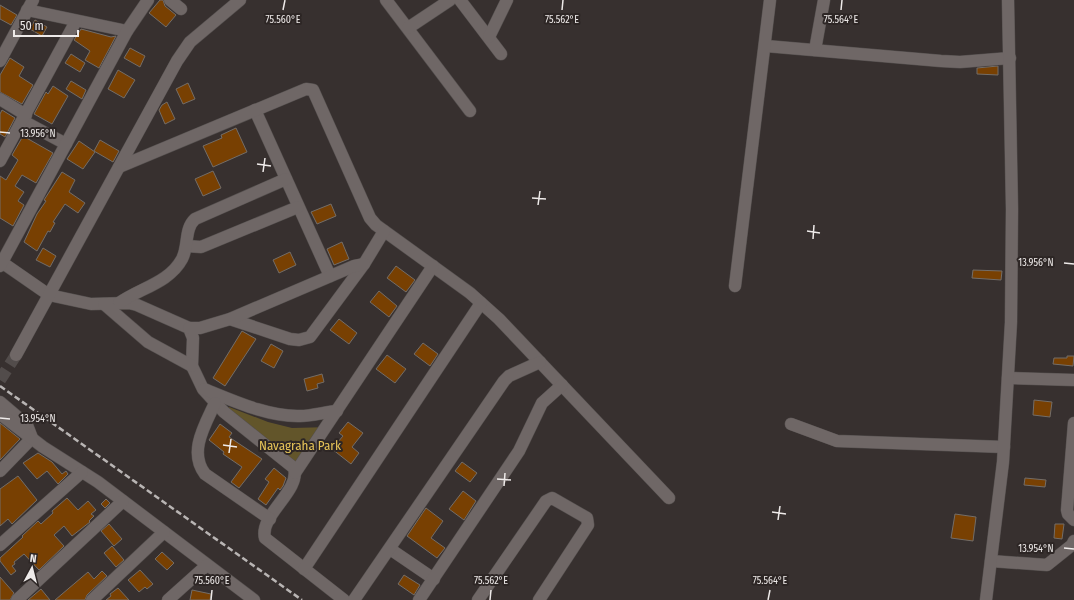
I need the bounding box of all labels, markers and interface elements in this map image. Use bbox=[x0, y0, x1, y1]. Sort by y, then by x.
scale bar bbox=[14, 12, 78, 38]
text: 75.560°E bbox=[266, 14, 301, 26]
text: 75.562°E bbox=[545, 14, 579, 26]
text: 75.564°E bbox=[824, 14, 859, 26]
text: 50 m bbox=[20, 19, 44, 33]
text: 13.956°N bbox=[20, 128, 56, 140]
text: 13.956°N bbox=[1018, 257, 1054, 269]
text: 13.954°N bbox=[20, 413, 56, 425]
park label: Navagraha Park bbox=[259, 438, 342, 453]
text: 13.954°N bbox=[1018, 543, 1054, 555]
north arrow bbox=[12, 548, 52, 588]
text: N bbox=[29, 552, 37, 565]
text: 75.560°E bbox=[195, 575, 230, 587]
text: 75.562°E bbox=[474, 575, 508, 587]
text: 75.564°E bbox=[753, 575, 788, 587]

